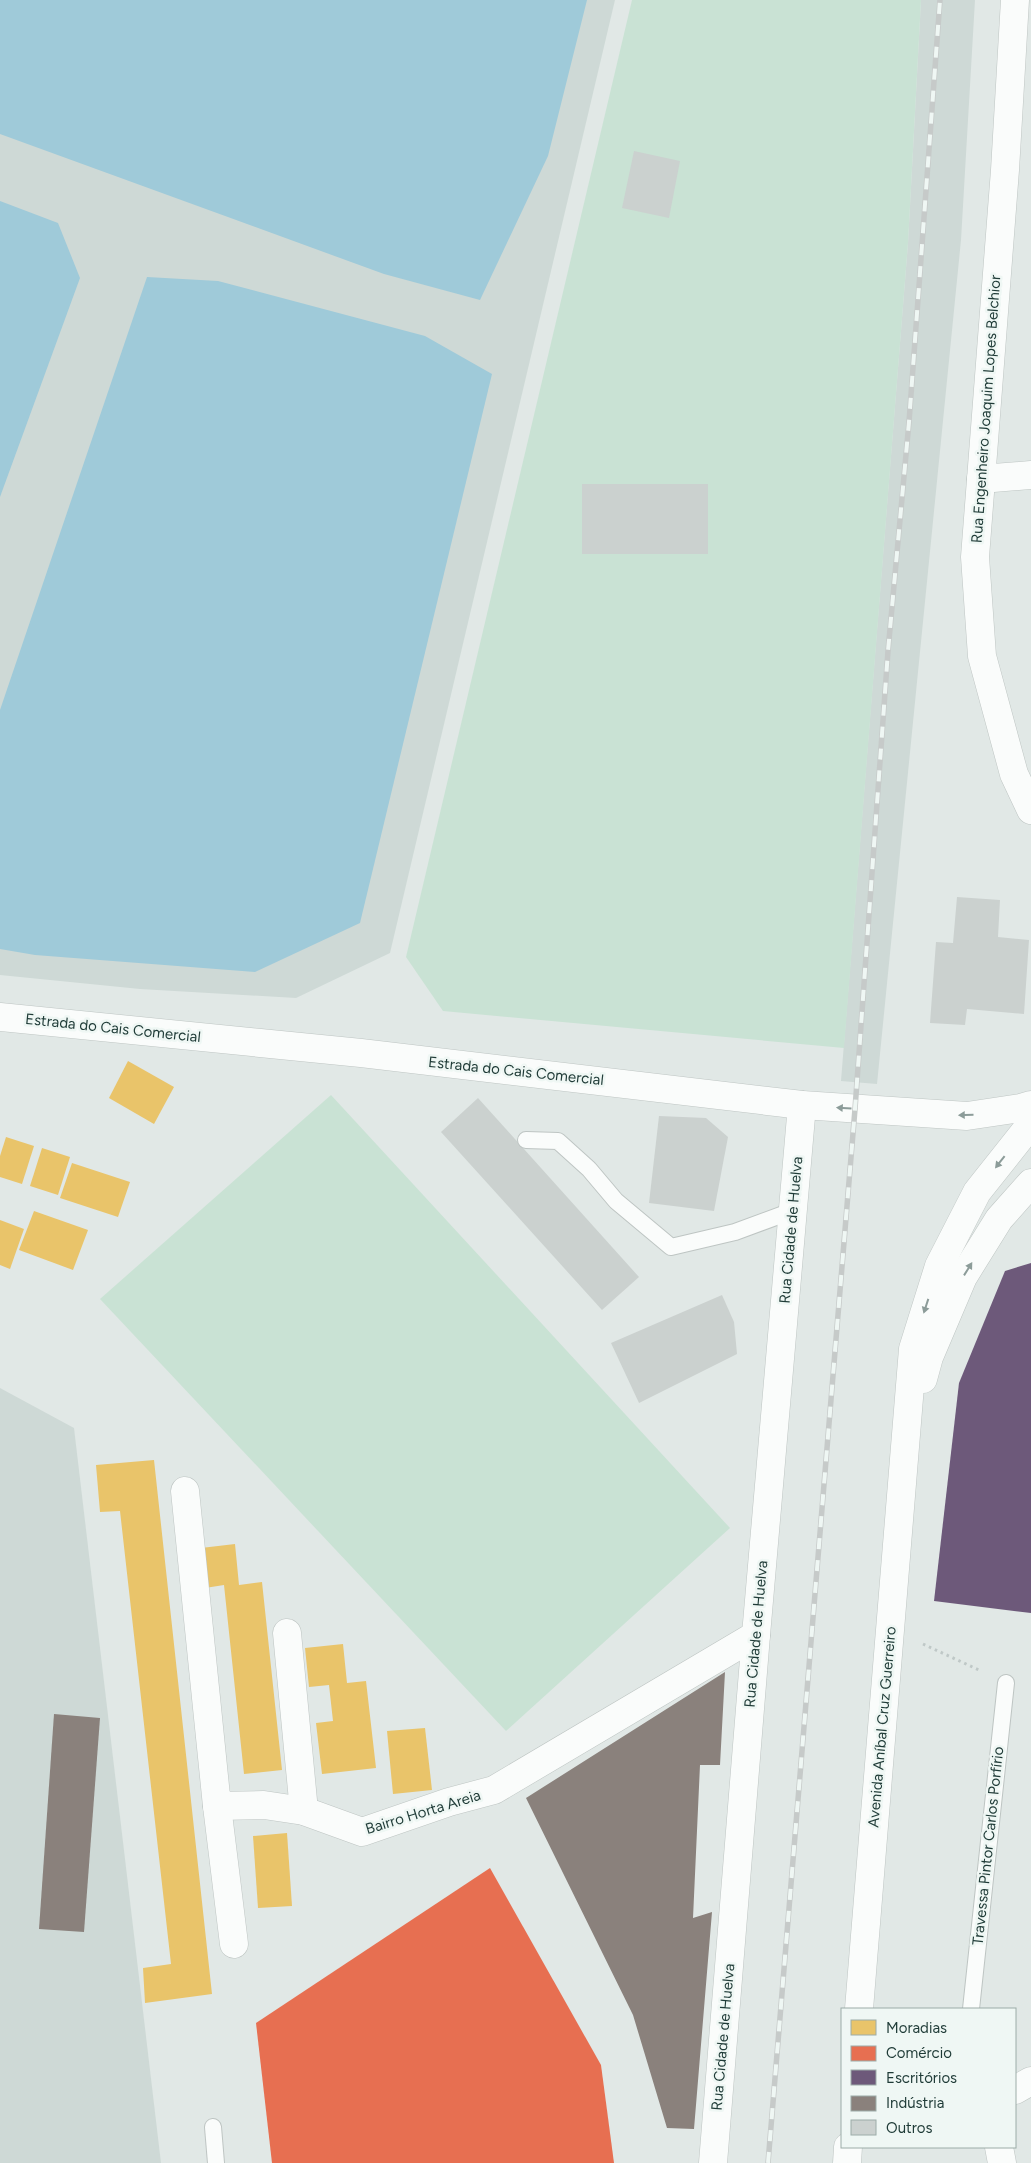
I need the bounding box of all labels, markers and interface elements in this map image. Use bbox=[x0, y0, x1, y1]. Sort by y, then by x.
street label: Rua Engenheiro Joaquim Lopes Belchior bbox=[968, 274, 1004, 544]
street label: Estrada do Cais Comercial bbox=[24, 1010, 202, 1046]
street label: Estrada do Cais Comercial bbox=[427, 1053, 605, 1089]
one-way arrow bbox=[836, 1103, 852, 1111]
one-way arrow bbox=[958, 1111, 974, 1119]
one-way arrow bbox=[995, 1155, 1006, 1168]
street label: Rua Cidade de Huelva bbox=[776, 1156, 806, 1304]
one-way arrow bbox=[963, 1262, 973, 1275]
one-way arrow bbox=[922, 1298, 930, 1313]
street label: Rua Cidade de Huelva bbox=[741, 1560, 771, 1708]
street label: Avenida Aníbal Cruz Guerreiro bbox=[864, 1625, 900, 1828]
street label: Travessa Pintor Carlos Porfírio bbox=[969, 1745, 1007, 1946]
street label: Bairro Horta Areia bbox=[363, 1786, 483, 1838]
street label: Rua Cidade de Huelva bbox=[708, 1963, 738, 2111]
legend bbox=[841, 2008, 1016, 2148]
text: Moradias bbox=[886, 2019, 947, 2037]
text: Comércio bbox=[886, 2044, 952, 2062]
text: Escritórios bbox=[886, 2069, 957, 2087]
text: Indústria bbox=[886, 2094, 944, 2112]
text: Outros bbox=[886, 2119, 932, 2137]

